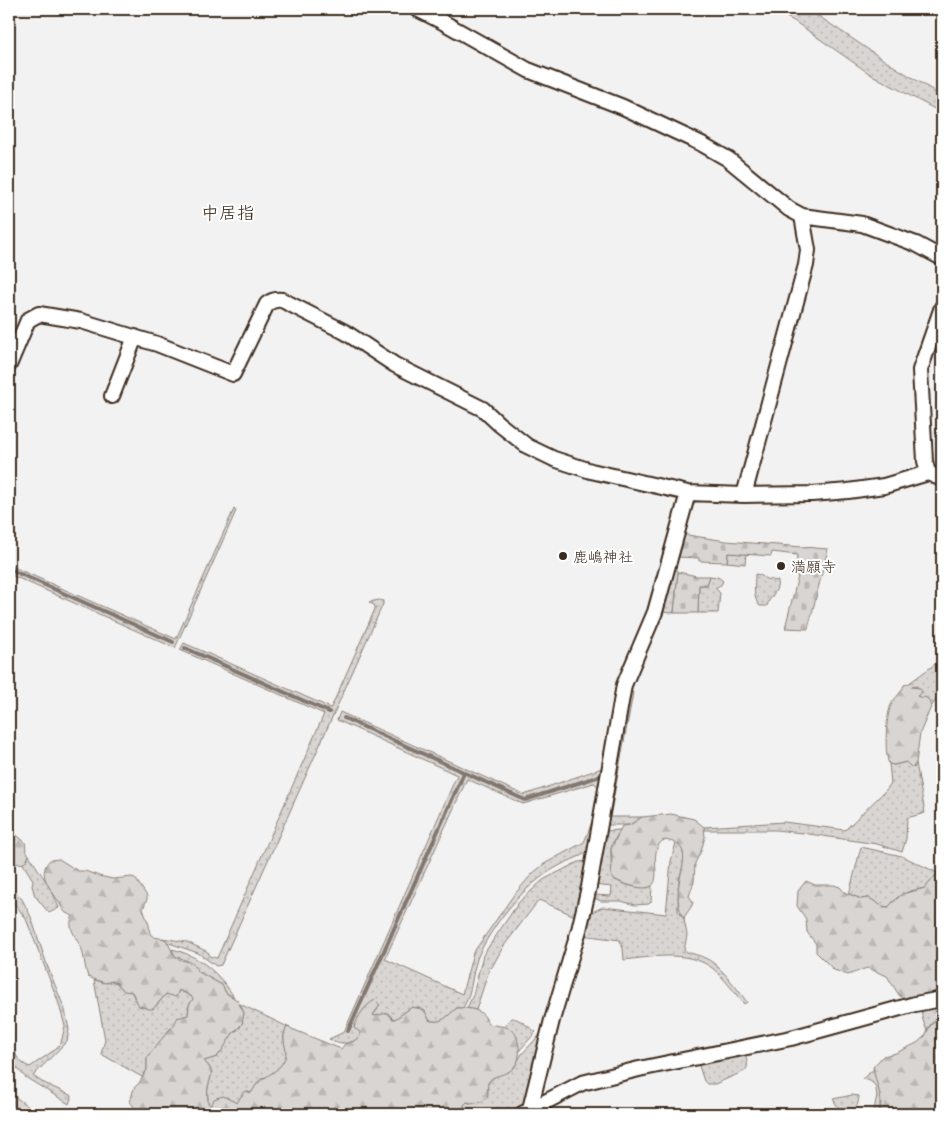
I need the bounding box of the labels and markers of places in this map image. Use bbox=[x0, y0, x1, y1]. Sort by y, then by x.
place label: 鹿嶋神社 bbox=[573, 547, 633, 566]
marker: 鹿嶋神社 bbox=[557, 550, 569, 562]
place label: 満願寺 bbox=[791, 557, 836, 576]
marker: 満願寺 bbox=[775, 560, 787, 572]

